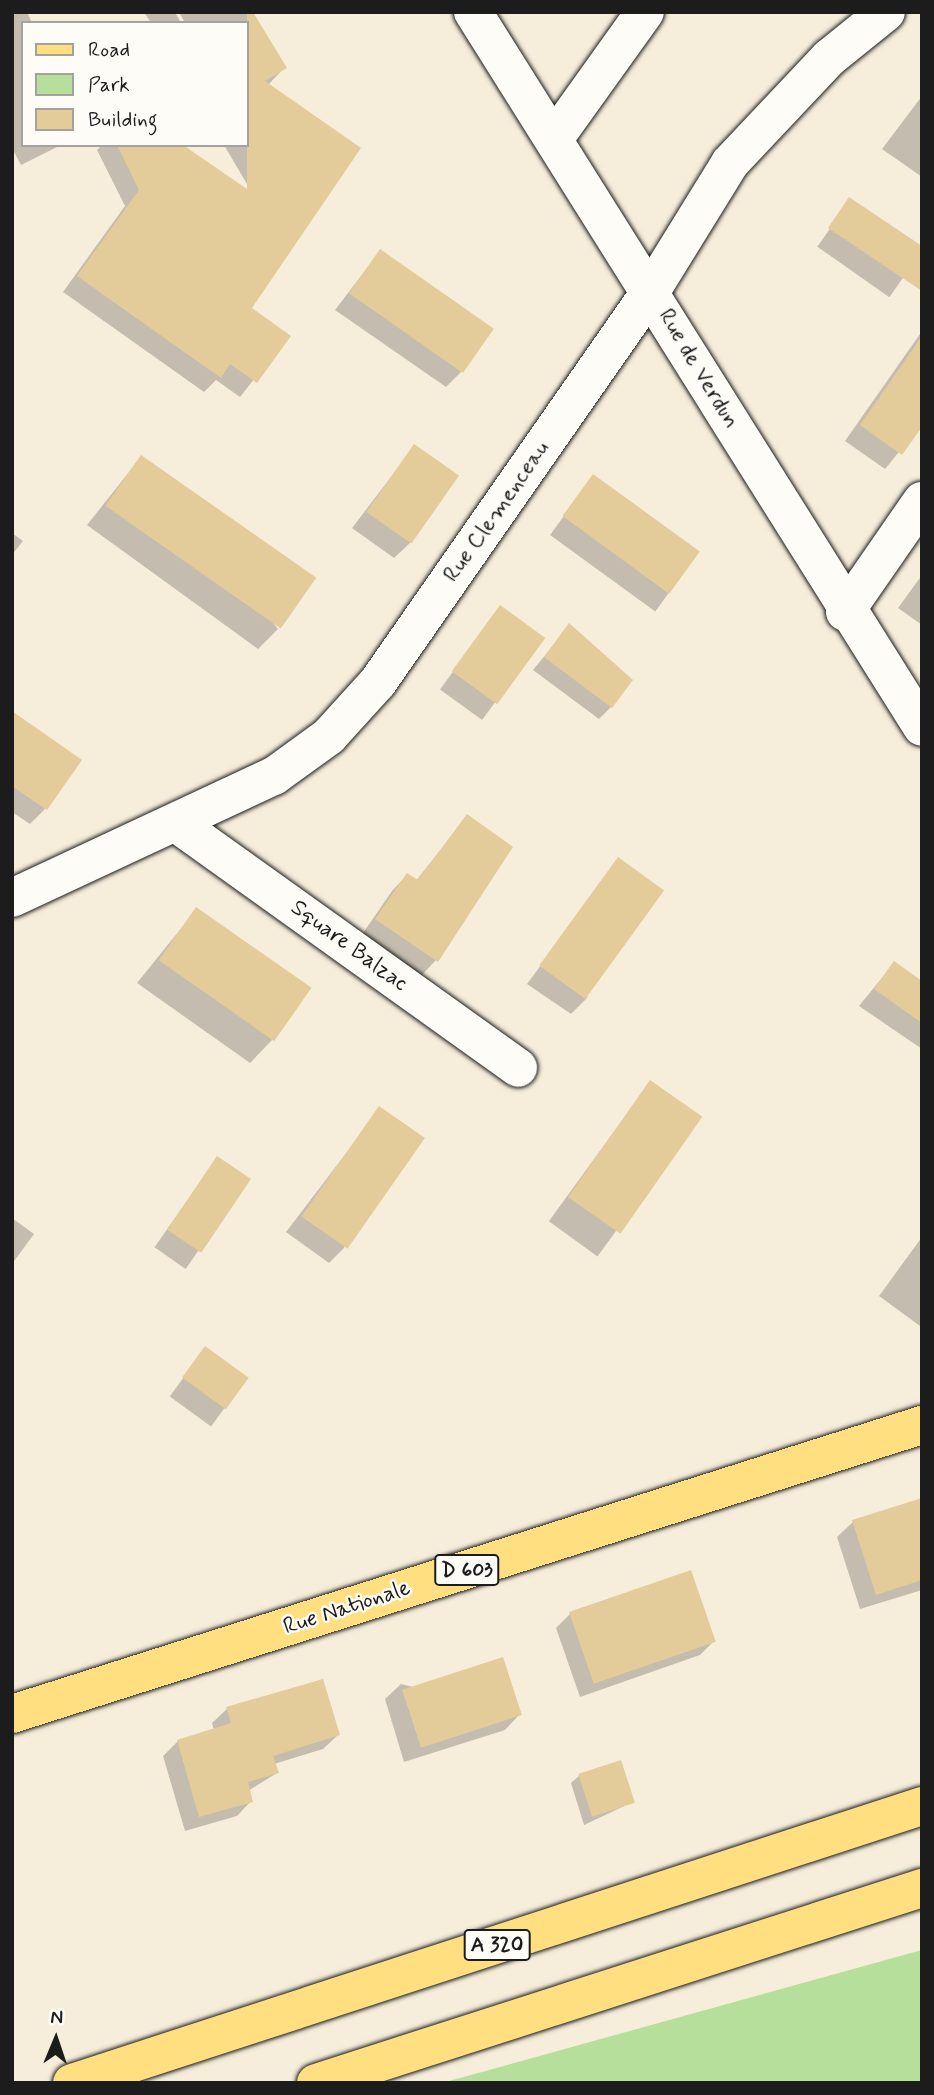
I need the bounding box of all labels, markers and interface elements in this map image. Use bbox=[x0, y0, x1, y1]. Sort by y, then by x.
legend bbox=[21, 21, 248, 147]
text: Road bbox=[88, 36, 130, 64]
text: Park bbox=[88, 71, 130, 99]
text: Building bbox=[88, 106, 158, 134]
street label: Rue de Verdun bbox=[652, 304, 744, 434]
street label: Rue Clemenceau bbox=[439, 438, 555, 586]
street label: Square Balzac bbox=[285, 894, 413, 998]
road number: D 603 bbox=[434, 1552, 500, 1588]
street label: Rue Nationale bbox=[281, 1575, 413, 1641]
road number: A 320 bbox=[462, 1927, 532, 1962]
north arrow bbox=[21, 2004, 91, 2074]
text: N bbox=[50, 2005, 64, 2030]

